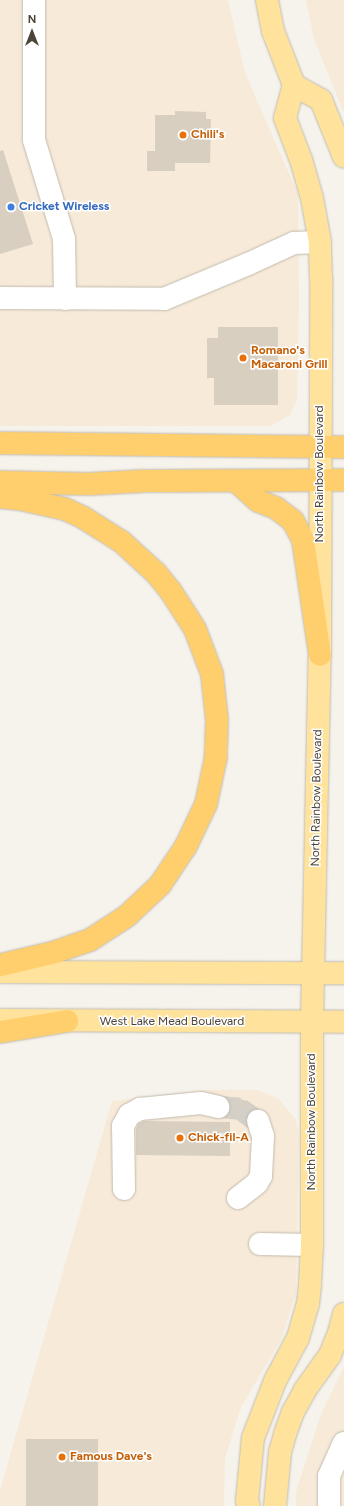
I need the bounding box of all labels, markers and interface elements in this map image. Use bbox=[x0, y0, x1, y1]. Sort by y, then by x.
north arrow bbox=[12, 12, 52, 52]
text: N bbox=[28, 13, 36, 26]
place label: Chili's bbox=[191, 128, 224, 142]
marker: Chili's bbox=[178, 130, 188, 140]
place label: Cricket Wireless bbox=[19, 200, 109, 214]
marker: Cricket Wireless bbox=[6, 202, 16, 212]
place label: Romano's Macaroni Grill bbox=[251, 344, 327, 372]
marker: Romano's Macaroni Grill bbox=[238, 353, 248, 363]
street label: North Rainbow Boulevard bbox=[313, 405, 327, 543]
street label: North Rainbow Boulevard bbox=[309, 729, 325, 867]
street label: West Lake Mead Boulevard bbox=[100, 1015, 244, 1029]
street label: North Rainbow Boulevard bbox=[305, 1053, 319, 1191]
place label: Chick-fil-A bbox=[188, 1131, 249, 1145]
marker: Chick-fil-A bbox=[175, 1133, 185, 1143]
place label: Famous Dave's bbox=[70, 1450, 152, 1464]
marker: Famous Dave's bbox=[57, 1452, 67, 1462]

